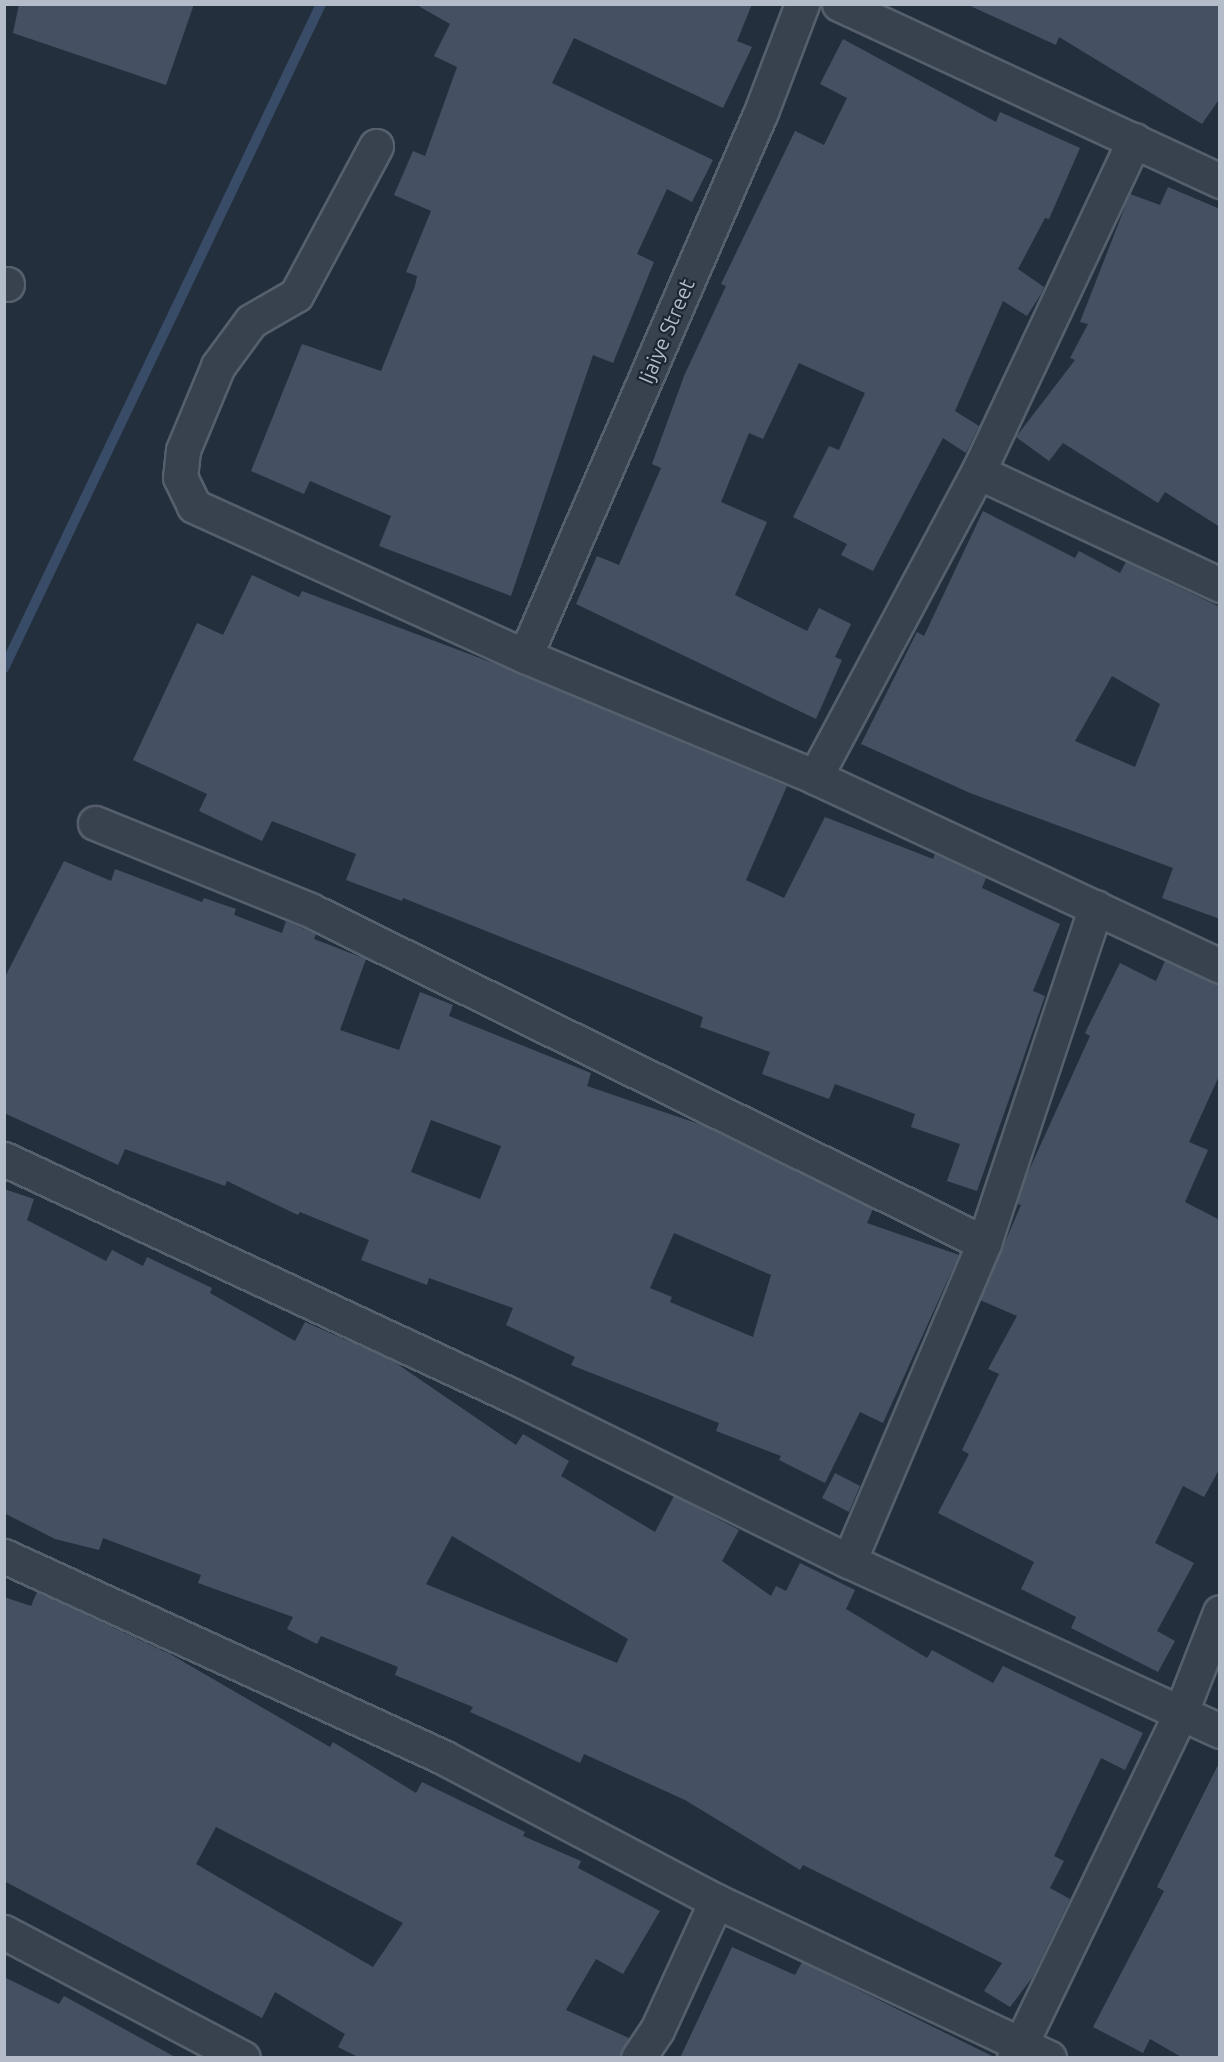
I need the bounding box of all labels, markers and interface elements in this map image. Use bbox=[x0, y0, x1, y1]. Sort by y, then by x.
street label: Ijaiye Street bbox=[633, 275, 699, 387]

